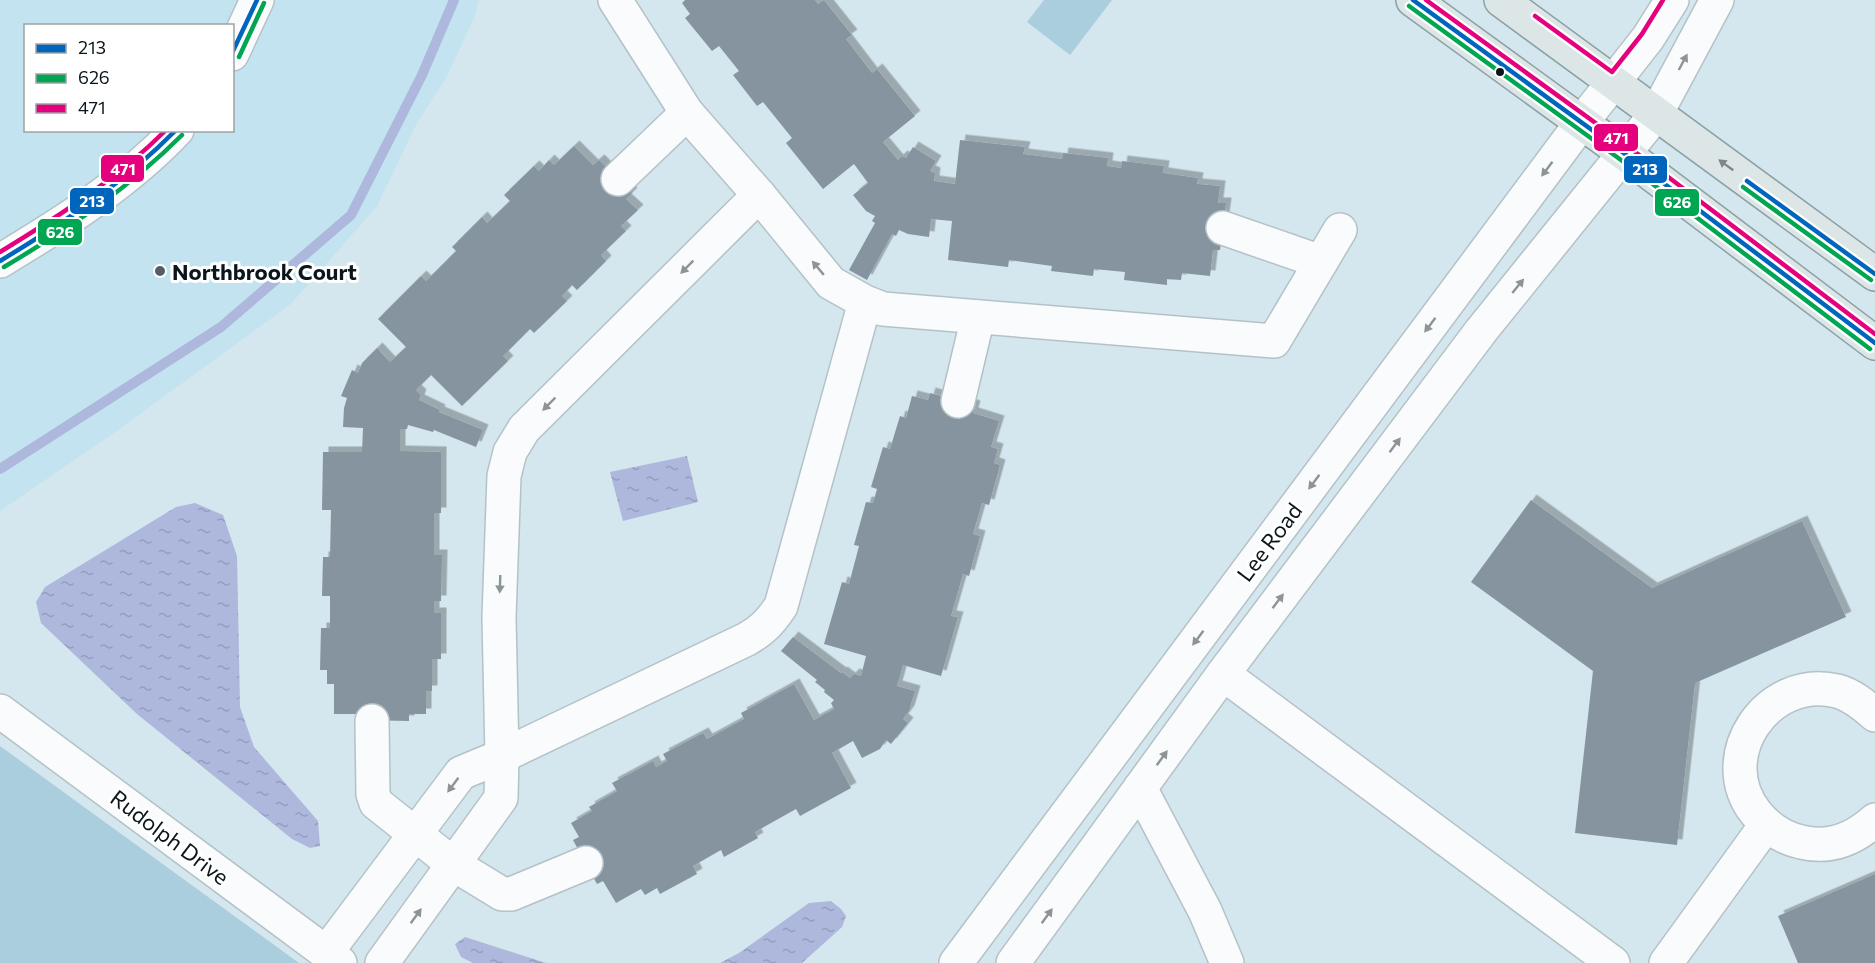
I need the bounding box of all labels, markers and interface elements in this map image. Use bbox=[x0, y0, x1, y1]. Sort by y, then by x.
legend bbox=[24, 24, 234, 132]
text: 213 bbox=[78, 36, 106, 58]
one-way arrow bbox=[1678, 54, 1688, 71]
text: 626 bbox=[78, 66, 110, 88]
unlabelled marker bbox=[1494, 66, 1506, 78]
text: 471 bbox=[78, 96, 106, 118]
line badge: 471 bbox=[1593, 123, 1639, 152]
text: 471 bbox=[1603, 128, 1629, 147]
line badge: 471 bbox=[100, 154, 145, 183]
line badge: 213 bbox=[1623, 155, 1668, 184]
text: 471 bbox=[110, 159, 136, 178]
text: 213 bbox=[1632, 159, 1658, 178]
one-way arrow bbox=[1541, 160, 1553, 176]
one-way arrow bbox=[1719, 160, 1734, 172]
line badge: 213 bbox=[69, 187, 115, 215]
line badge: 626 bbox=[1654, 188, 1700, 217]
text: 213 bbox=[79, 191, 105, 210]
text: 626 bbox=[1663, 192, 1691, 211]
line badge: 626 bbox=[37, 218, 83, 246]
text: 626 bbox=[46, 222, 74, 241]
place label: Northbrook Court bbox=[172, 258, 357, 285]
one-way arrow bbox=[680, 259, 694, 274]
one-way arrow bbox=[812, 260, 825, 276]
marker: Northbrook Court bbox=[153, 264, 167, 278]
one-way arrow bbox=[1511, 279, 1524, 294]
one-way arrow bbox=[1425, 318, 1437, 333]
one-way arrow bbox=[542, 397, 556, 412]
one-way arrow bbox=[1389, 438, 1401, 453]
one-way arrow bbox=[1308, 473, 1320, 489]
street label: Lee Road bbox=[1231, 497, 1307, 587]
one-way arrow bbox=[495, 575, 505, 594]
one-way arrow bbox=[1272, 594, 1284, 610]
one-way arrow bbox=[1192, 631, 1204, 646]
one-way arrow bbox=[1156, 751, 1168, 767]
one-way arrow bbox=[447, 777, 459, 792]
street label: Rudolph Drive bbox=[105, 784, 235, 890]
one-way arrow bbox=[410, 908, 422, 924]
one-way arrow bbox=[1041, 908, 1053, 924]

